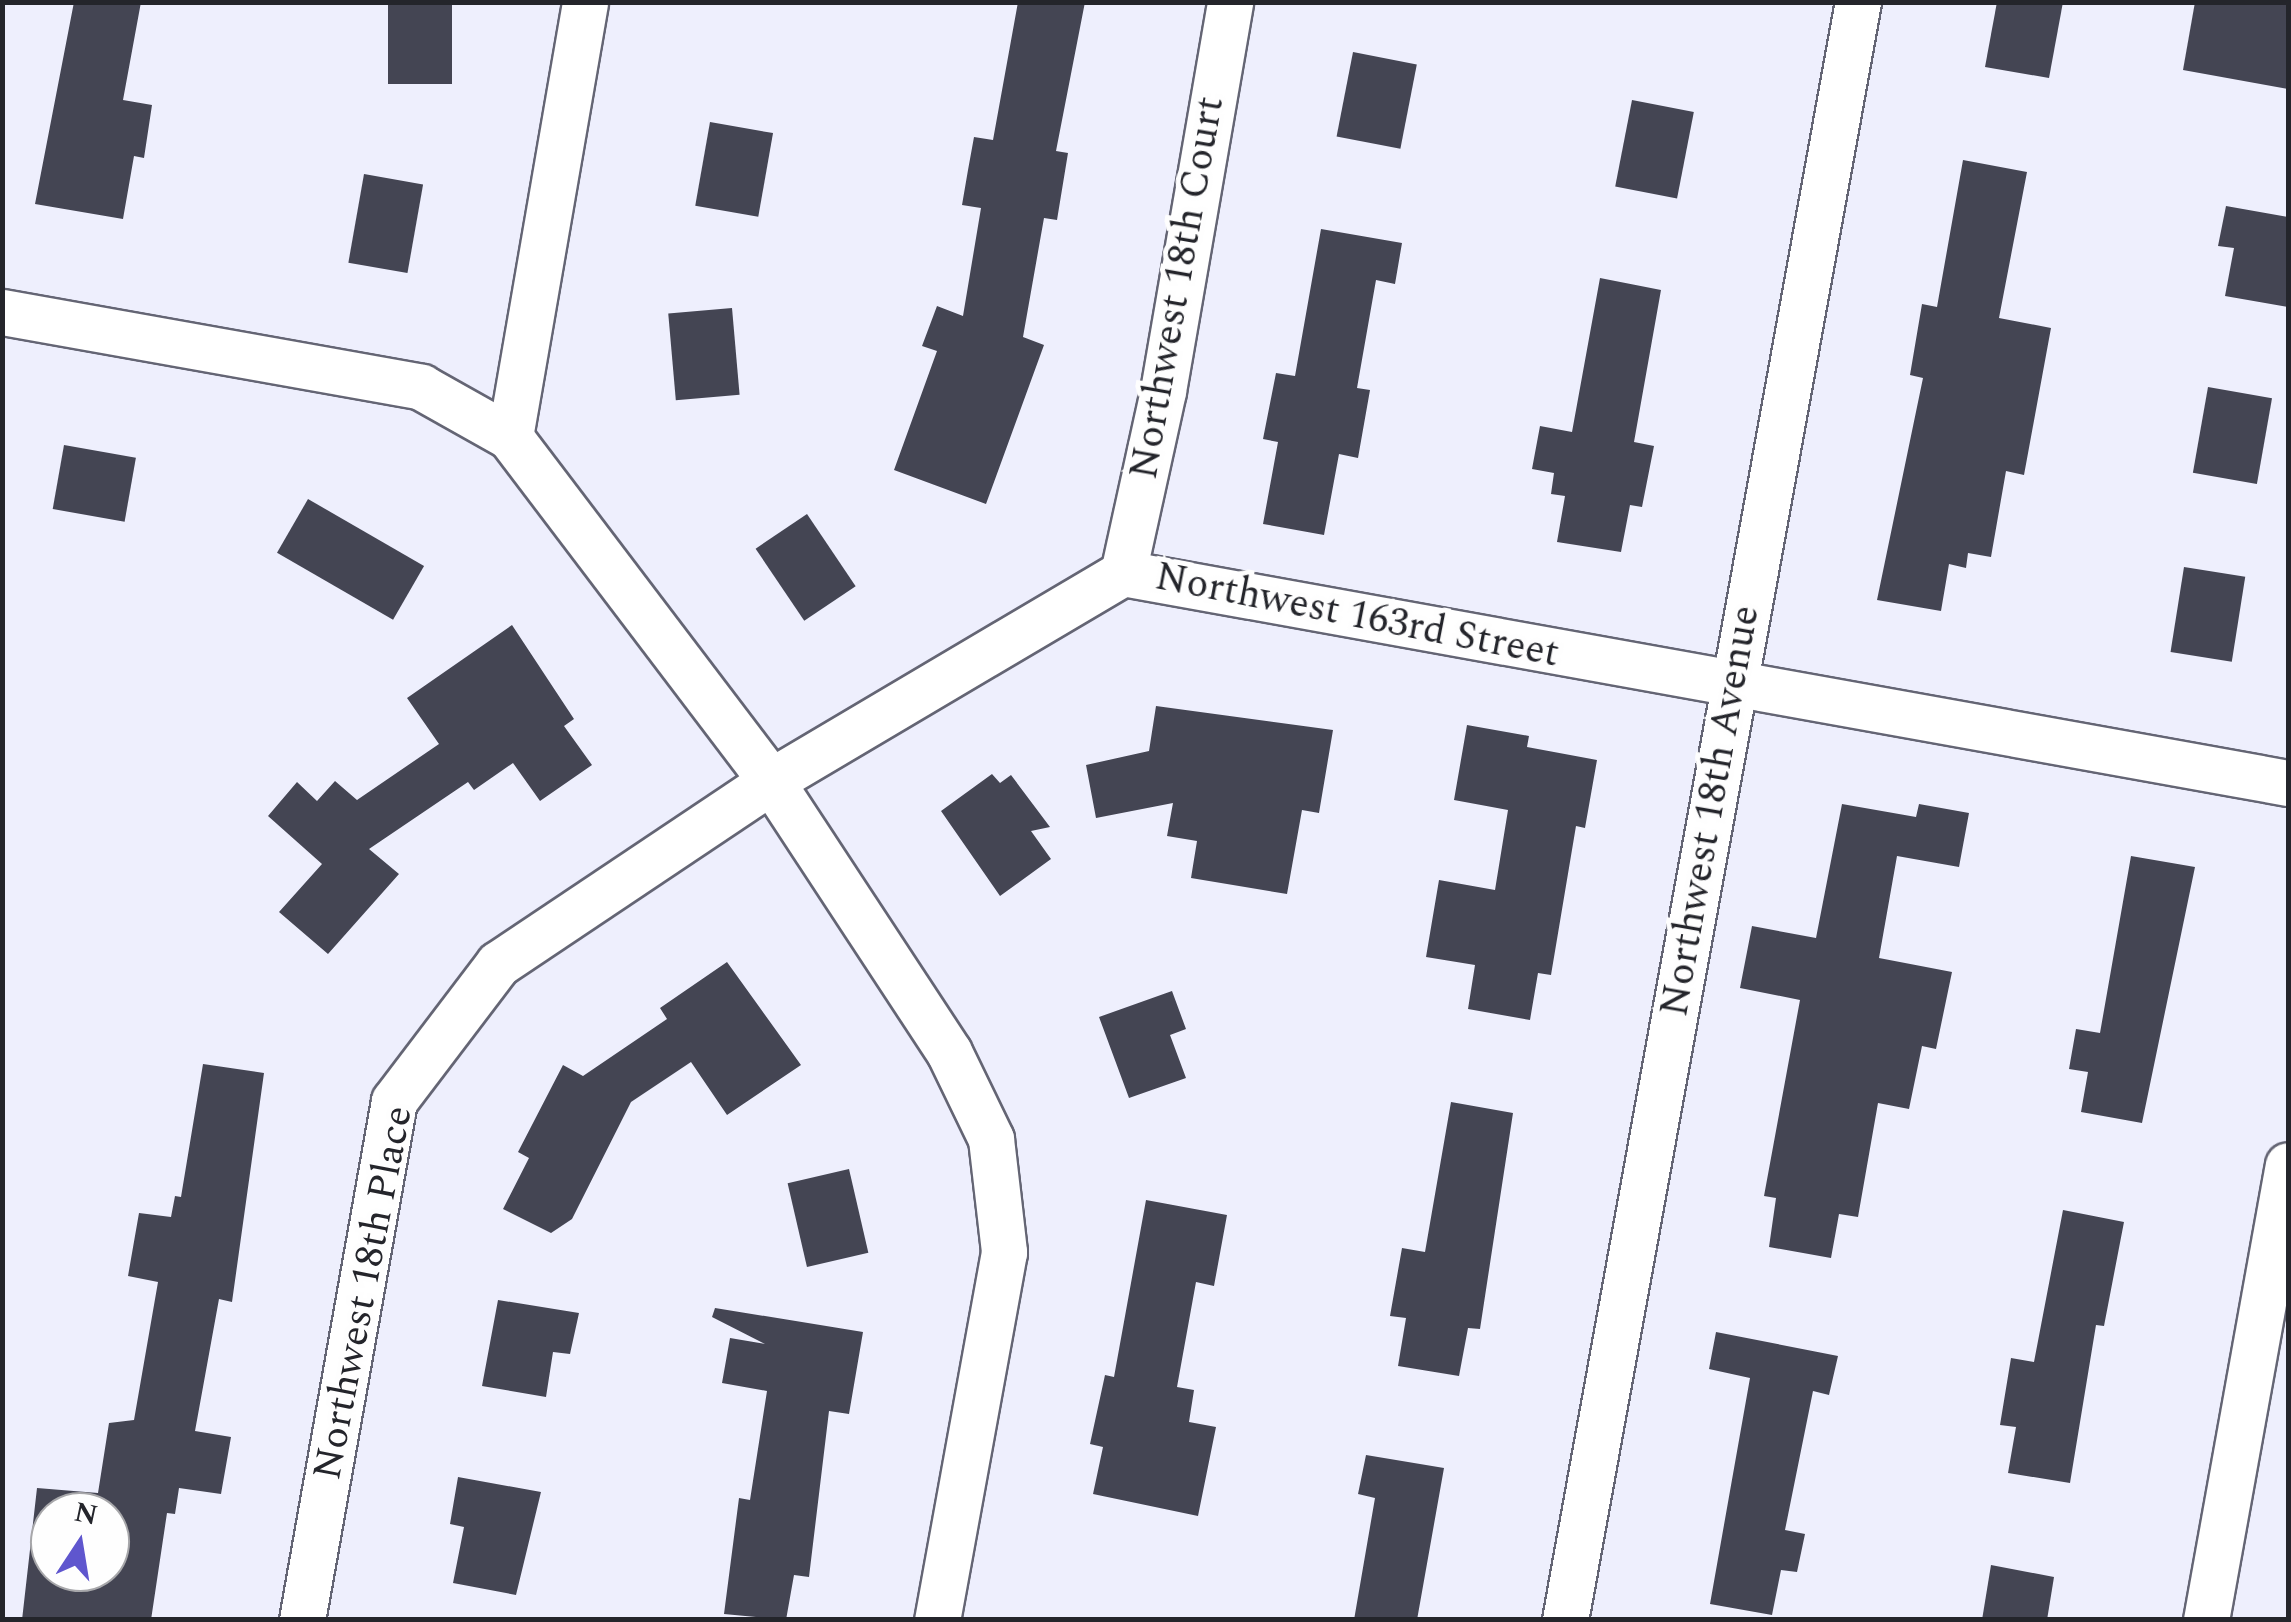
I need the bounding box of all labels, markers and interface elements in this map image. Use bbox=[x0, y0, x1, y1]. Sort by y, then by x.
street label: Northwest 18th Court bbox=[1121, 93, 1235, 483]
street label: Northwest 163rd Street bbox=[1151, 553, 1563, 679]
street label: Northwest 18th Avenue bbox=[1651, 602, 1771, 1020]
street label: Northwest 18th Place bbox=[304, 1102, 424, 1484]
text: N bbox=[70, 1491, 102, 1538]
north arrow bbox=[30, 1492, 130, 1592]

